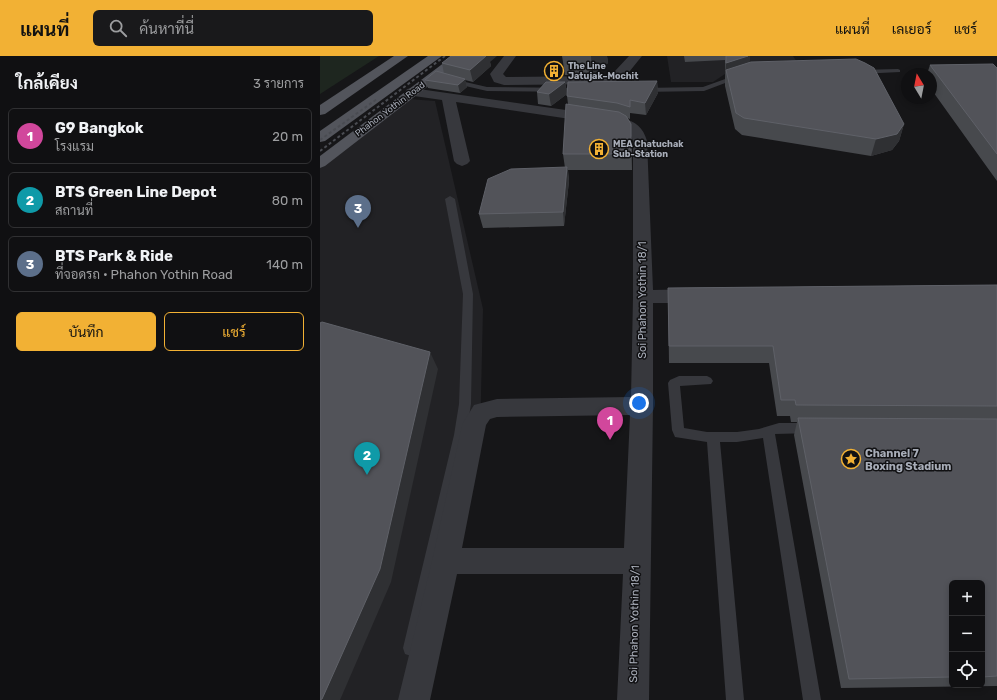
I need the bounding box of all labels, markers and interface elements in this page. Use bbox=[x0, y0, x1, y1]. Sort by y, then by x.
search box bbox=[93, 10, 373, 46]
icon: search bbox=[107, 17, 129, 39]
text: แผนที่ bbox=[20, 18, 69, 41]
text: ค้นหาที่นี่ bbox=[139, 20, 194, 38]
text: แผนที่ bbox=[835, 21, 870, 38]
text: เลเยอร์ bbox=[892, 21, 932, 38]
text: แชร์ bbox=[954, 21, 977, 38]
building icon: The Line Jatujak–Mochit bbox=[543, 60, 565, 82]
place label: The Line Jatujak–Mochit bbox=[568, 61, 638, 81]
north arrow bbox=[901, 68, 937, 104]
text: ใกล้เคียง bbox=[16, 73, 78, 93]
text: 3 รายการ bbox=[253, 76, 304, 91]
street label: Phahon Yothin Road bbox=[353, 80, 427, 138]
text: G9 Bangkok bbox=[55, 119, 144, 137]
text: 1 bbox=[27, 129, 33, 144]
text: 20 m bbox=[272, 129, 303, 144]
building icon: MEA Chatuchak Sub-Station bbox=[588, 138, 610, 160]
text: โรงแรม bbox=[55, 139, 94, 154]
place label: MEA Chatuchak Sub-Station bbox=[613, 139, 684, 159]
text: BTS Green Line Depot bbox=[55, 183, 216, 201]
text: 2 bbox=[26, 193, 34, 208]
text: 80 m bbox=[272, 193, 303, 208]
pin: 3 bbox=[345, 195, 371, 228]
text: สถานที่ bbox=[55, 203, 93, 218]
street label: Soi Phahon Yothin 18/1 bbox=[636, 241, 649, 359]
text: BTS Park & Ride bbox=[55, 247, 173, 265]
text: 3 bbox=[26, 257, 34, 272]
text: 140 m bbox=[266, 257, 303, 272]
text: ที่จอดรถ · Phahon Yothin Road bbox=[55, 267, 233, 282]
button: บันทึก bbox=[16, 312, 156, 351]
button: แชร์ bbox=[164, 312, 304, 351]
your location bbox=[629, 393, 649, 413]
pin: 1 bbox=[597, 407, 623, 440]
pin: 2 bbox=[354, 442, 380, 475]
place label: Channel 7 Boxing Stadium bbox=[865, 447, 951, 473]
place icon: Channel 7 Boxing Stadium bbox=[840, 448, 862, 470]
street label: Soi Phahon Yothin 18/1 bbox=[627, 565, 642, 683]
map controls bbox=[949, 580, 985, 688]
button: + bbox=[949, 580, 985, 616]
button: − bbox=[949, 616, 985, 652]
button: locate bbox=[949, 652, 985, 688]

